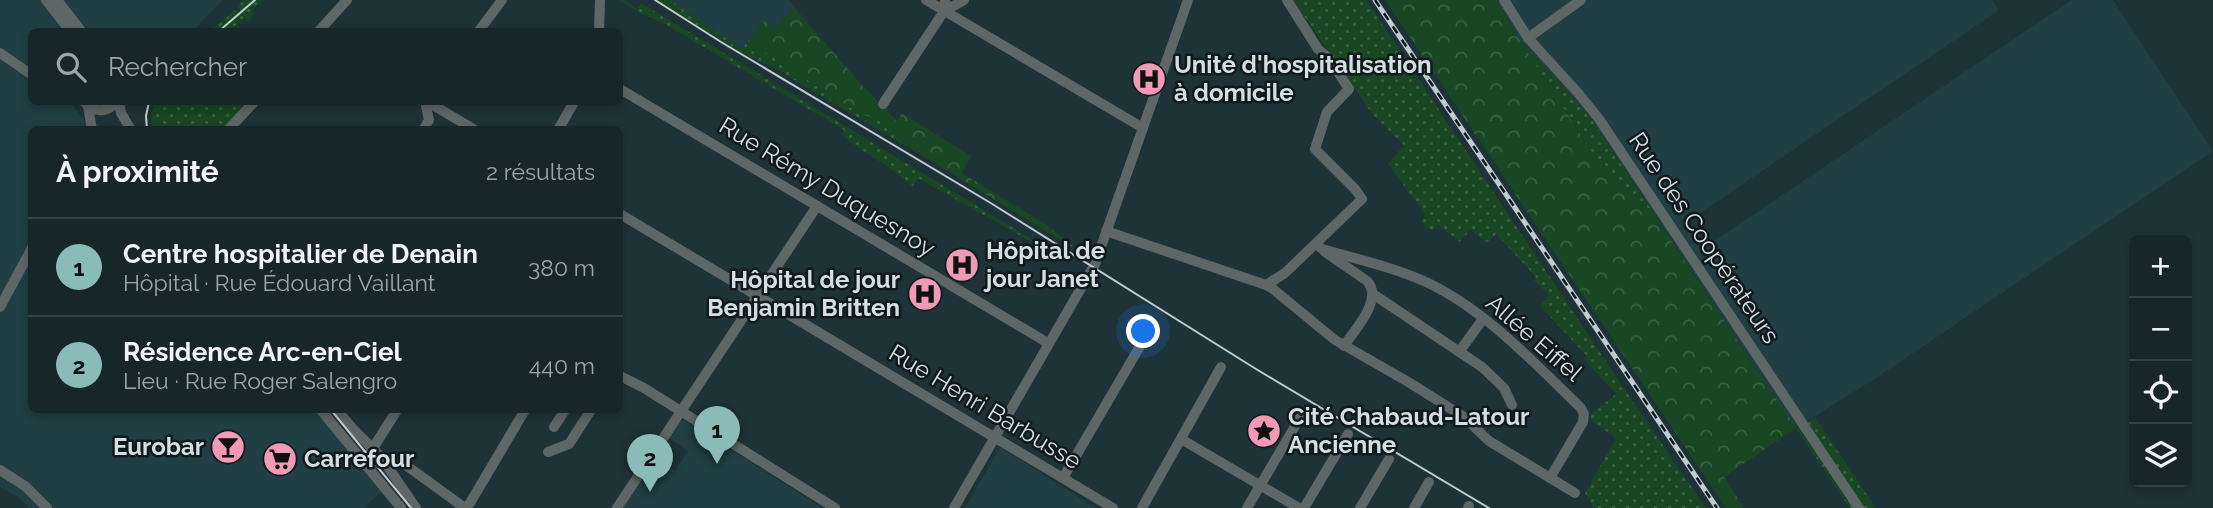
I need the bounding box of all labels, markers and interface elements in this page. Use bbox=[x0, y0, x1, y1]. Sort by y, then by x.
search box bbox=[28, 28, 623, 105]
icon: search bbox=[52, 48, 90, 86]
place label: Unité d'hospitalisation à domicile bbox=[1174, 50, 1432, 107]
text: Rechercher bbox=[108, 52, 247, 82]
hospital icon: Unité d'hospitalisation à domicile bbox=[1130, 60, 1168, 98]
street label: Rue Rémy Duquesnoy bbox=[714, 111, 940, 263]
street label: Rue des Coopérateurs bbox=[1623, 127, 1786, 349]
text: À proximité bbox=[56, 154, 219, 189]
text: 2 résultats bbox=[486, 158, 595, 185]
map controls bbox=[2129, 235, 2192, 487]
button: + bbox=[2129, 235, 2192, 298]
place label: Hôpital de jour Janet bbox=[983, 236, 1105, 293]
text: Centre hospitalier de Denain bbox=[123, 239, 478, 269]
hospital icon: Hôpital de jour Janet bbox=[943, 246, 981, 284]
text: 1 bbox=[73, 254, 85, 281]
text: 380 m bbox=[528, 254, 595, 281]
place label: Hôpital de jour Benjamin Britten bbox=[707, 265, 900, 322]
text: Hôpital · Rue Édouard Vaillant bbox=[123, 269, 435, 296]
hospital icon: Hôpital de jour Benjamin Britten bbox=[906, 275, 944, 313]
street label: Allée Eiffel bbox=[1480, 288, 1589, 387]
button: − bbox=[2129, 298, 2192, 361]
your location bbox=[1126, 314, 1160, 348]
text: Résidence Arc-en-Ciel bbox=[123, 337, 402, 367]
street label: Rue Henri Barbusse bbox=[884, 338, 1087, 475]
text: 2 bbox=[73, 352, 85, 379]
text: 440 m bbox=[529, 352, 595, 379]
button: locate bbox=[2129, 361, 2192, 424]
text: Lieu · Rue Roger Salengro bbox=[123, 367, 397, 394]
place label: Cité Chabaud-Latour Ancienne bbox=[1288, 402, 1529, 459]
pin: 1 bbox=[694, 406, 740, 464]
place icon: Cité Chabaud-Latour Ancienne bbox=[1245, 412, 1283, 450]
button: layers bbox=[2129, 424, 2192, 487]
bar icon: Eurobar bbox=[209, 428, 247, 466]
place label: Eurobar bbox=[113, 432, 204, 461]
pin: 2 bbox=[627, 434, 673, 492]
supermarket icon: Carrefour bbox=[261, 440, 299, 478]
place label: Carrefour bbox=[304, 444, 414, 473]

